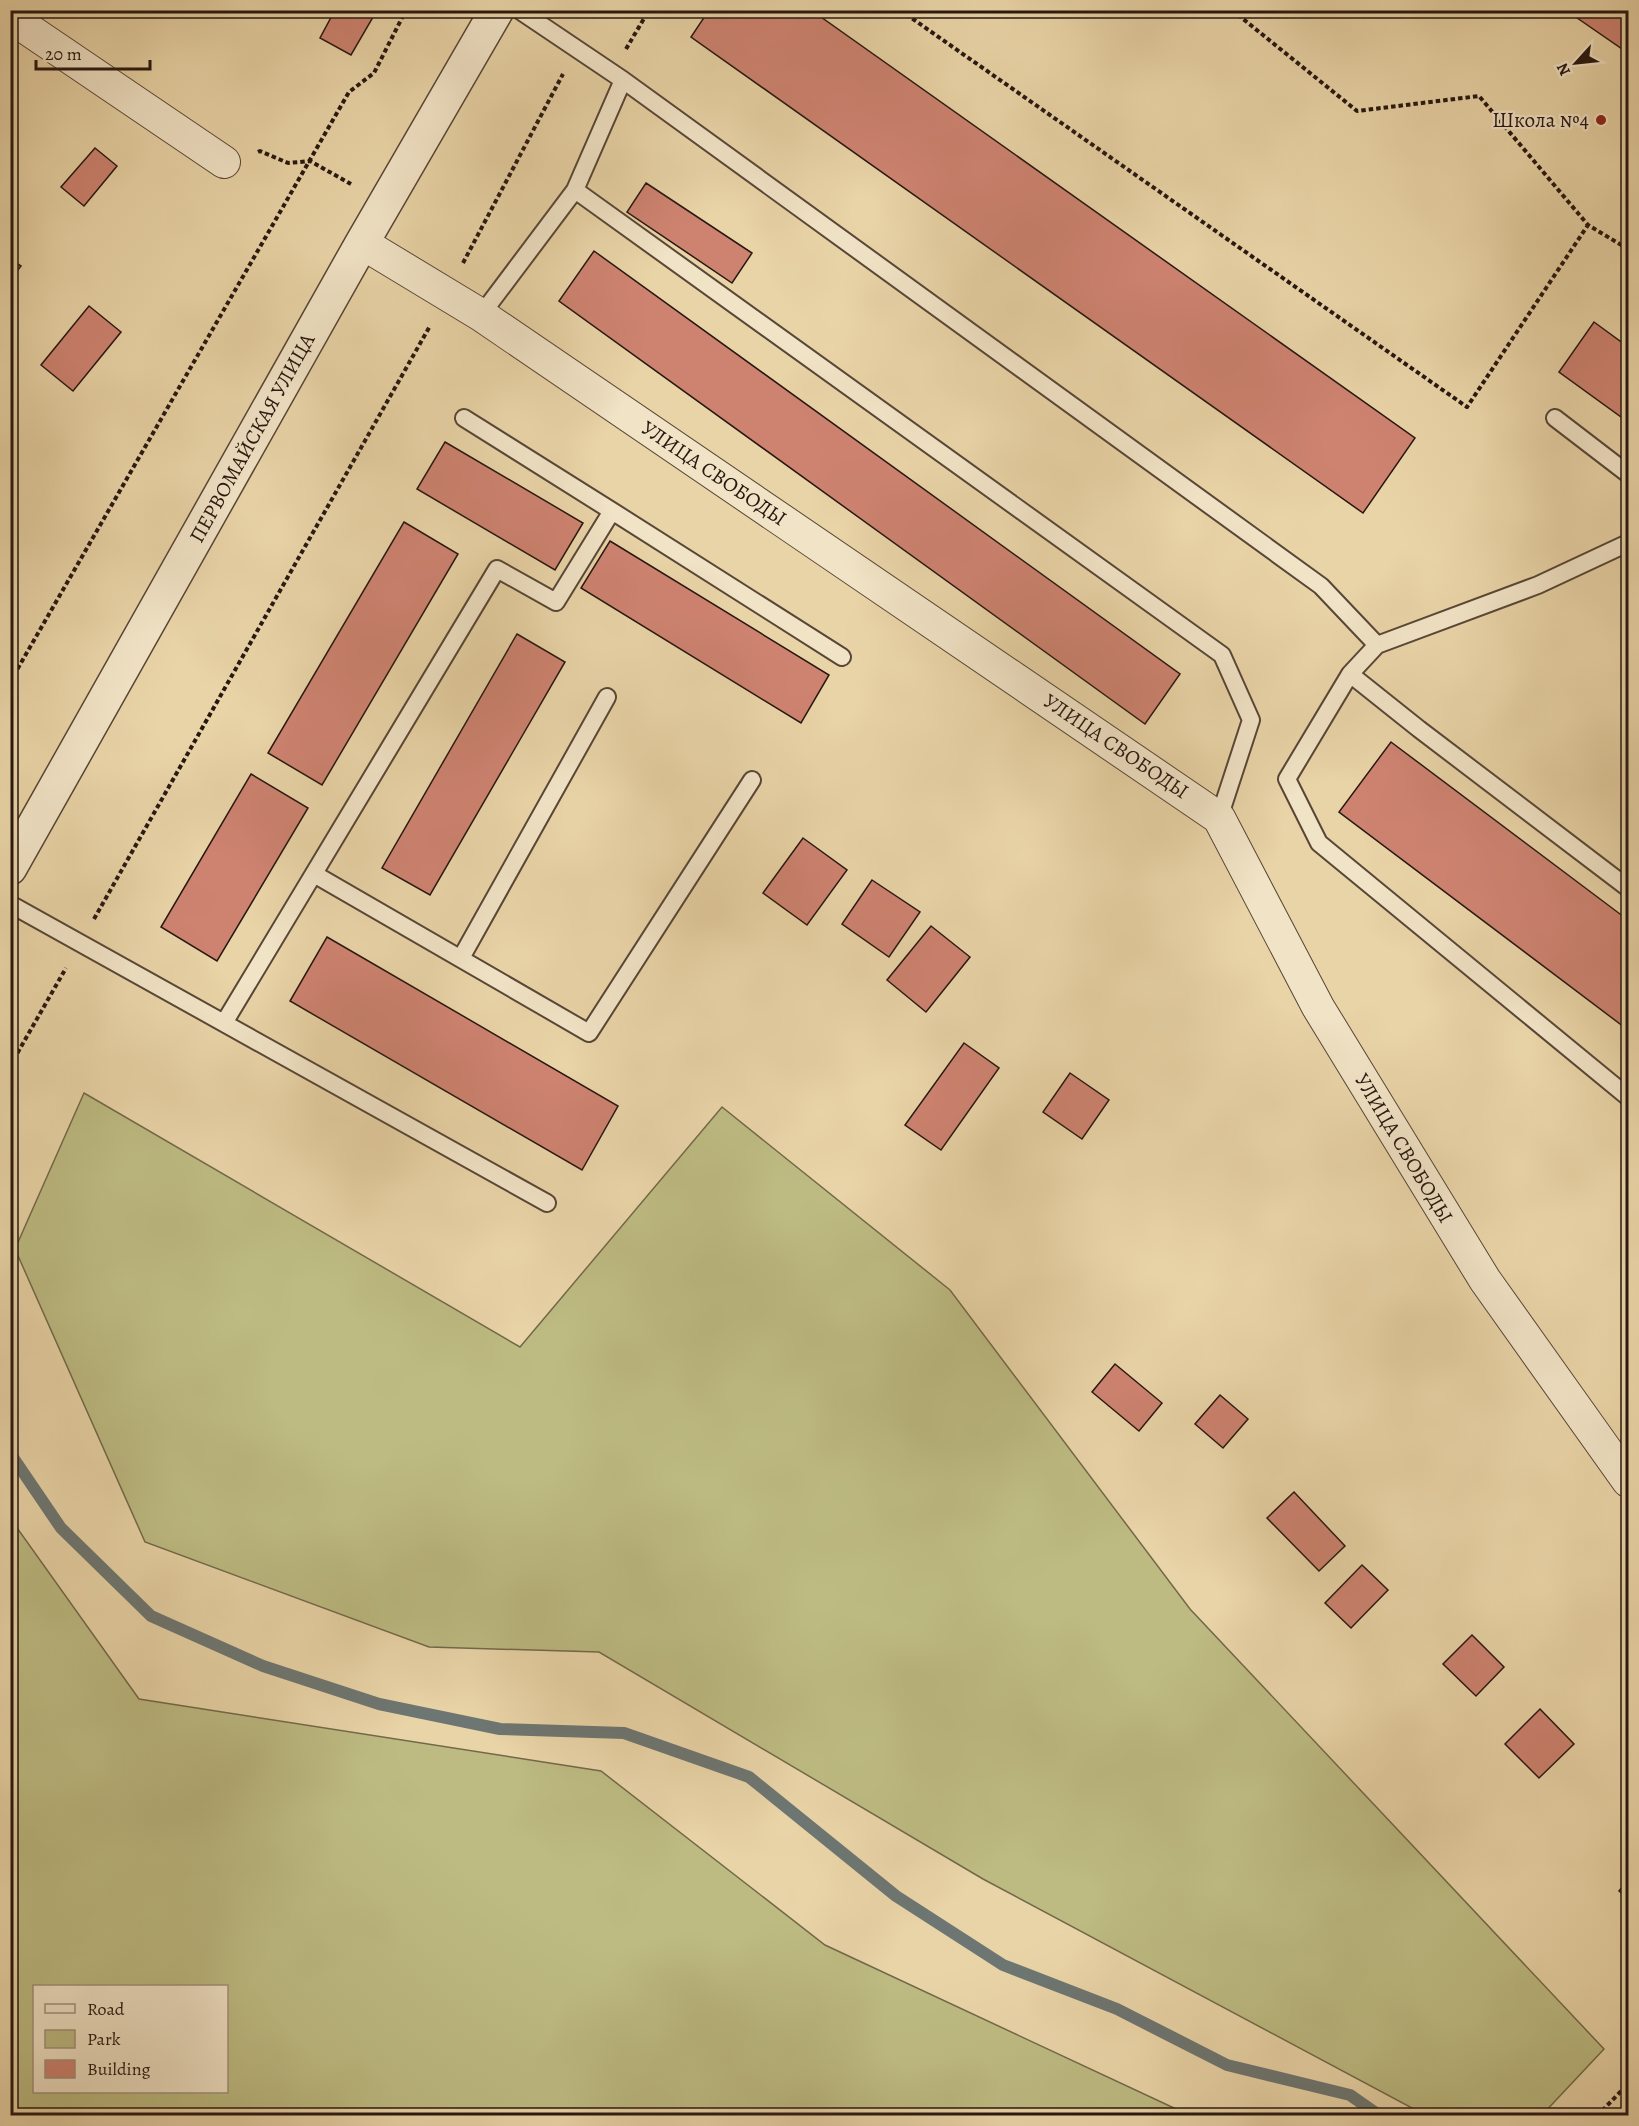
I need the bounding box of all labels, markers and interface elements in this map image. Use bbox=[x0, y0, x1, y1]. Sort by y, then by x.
scale bar bbox=[36, 33, 150, 71]
north arrow bbox=[1546, 33, 1606, 93]
text: 20 m bbox=[45, 42, 82, 66]
text: N bbox=[1551, 59, 1576, 80]
place label: Школа №4 bbox=[1492, 106, 1589, 134]
marker: Школа №4 bbox=[1594, 113, 1608, 127]
street label: ПЕРВОМАЙСКАЯ УЛИЦА bbox=[183, 328, 322, 548]
street label: УЛИЦА СВОБОДЫ bbox=[636, 414, 792, 532]
street label: УЛИЦА СВОБОДЫ bbox=[1038, 687, 1194, 805]
street label: УЛИЦА СВОБОДЫ bbox=[1348, 1068, 1460, 1228]
legend bbox=[33, 1985, 228, 2093]
text: Road bbox=[87, 1997, 125, 2021]
text: Park bbox=[87, 2027, 121, 2051]
text: Building bbox=[87, 2057, 151, 2081]

